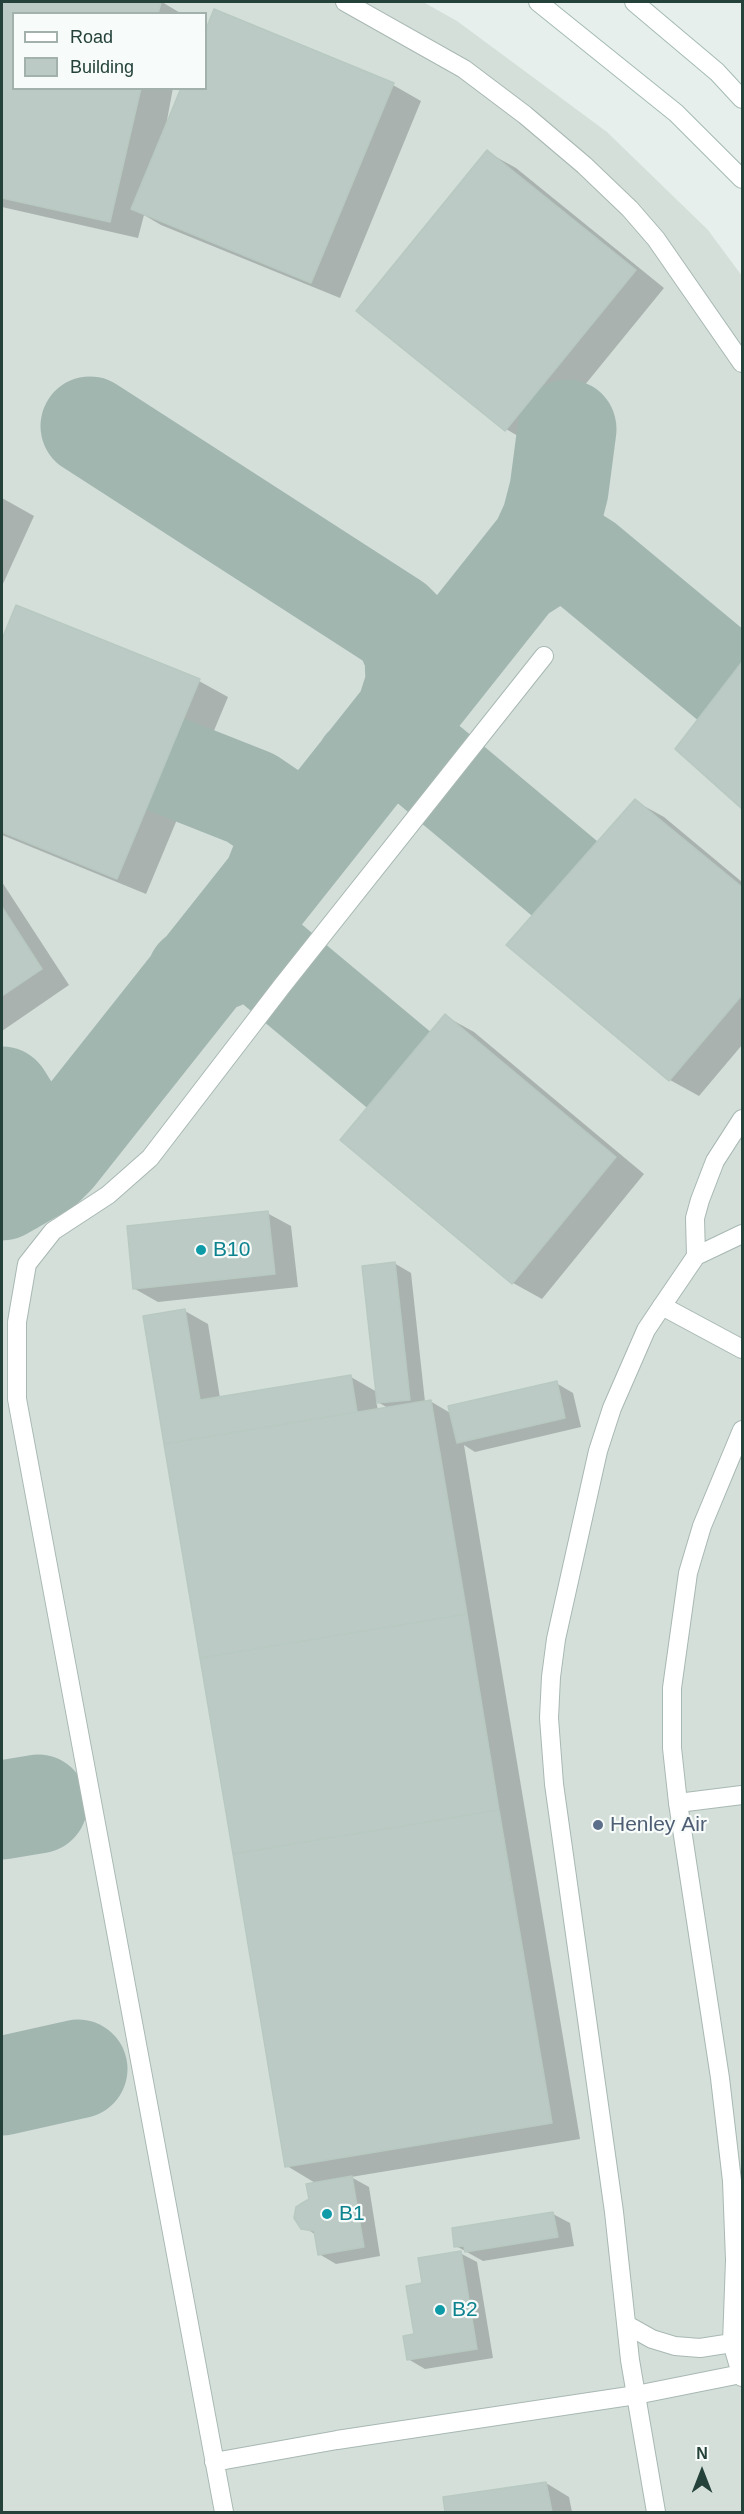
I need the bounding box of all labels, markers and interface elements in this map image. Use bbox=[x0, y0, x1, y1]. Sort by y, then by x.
legend bbox=[12, 12, 207, 90]
text: Road bbox=[70, 27, 113, 47]
text: Building bbox=[70, 57, 134, 77]
place label: B10 bbox=[213, 1237, 250, 1263]
marker: B10 bbox=[194, 1243, 208, 1257]
place label: Henley Air bbox=[610, 1812, 707, 1838]
marker: Henley Air bbox=[591, 1818, 605, 1832]
place label: B1 bbox=[339, 2201, 365, 2227]
marker: B1 bbox=[320, 2207, 334, 2221]
place label: B2 bbox=[452, 2297, 478, 2323]
marker: B2 bbox=[433, 2303, 447, 2317]
north arrow bbox=[672, 2442, 732, 2502]
text: N bbox=[696, 2445, 708, 2462]

